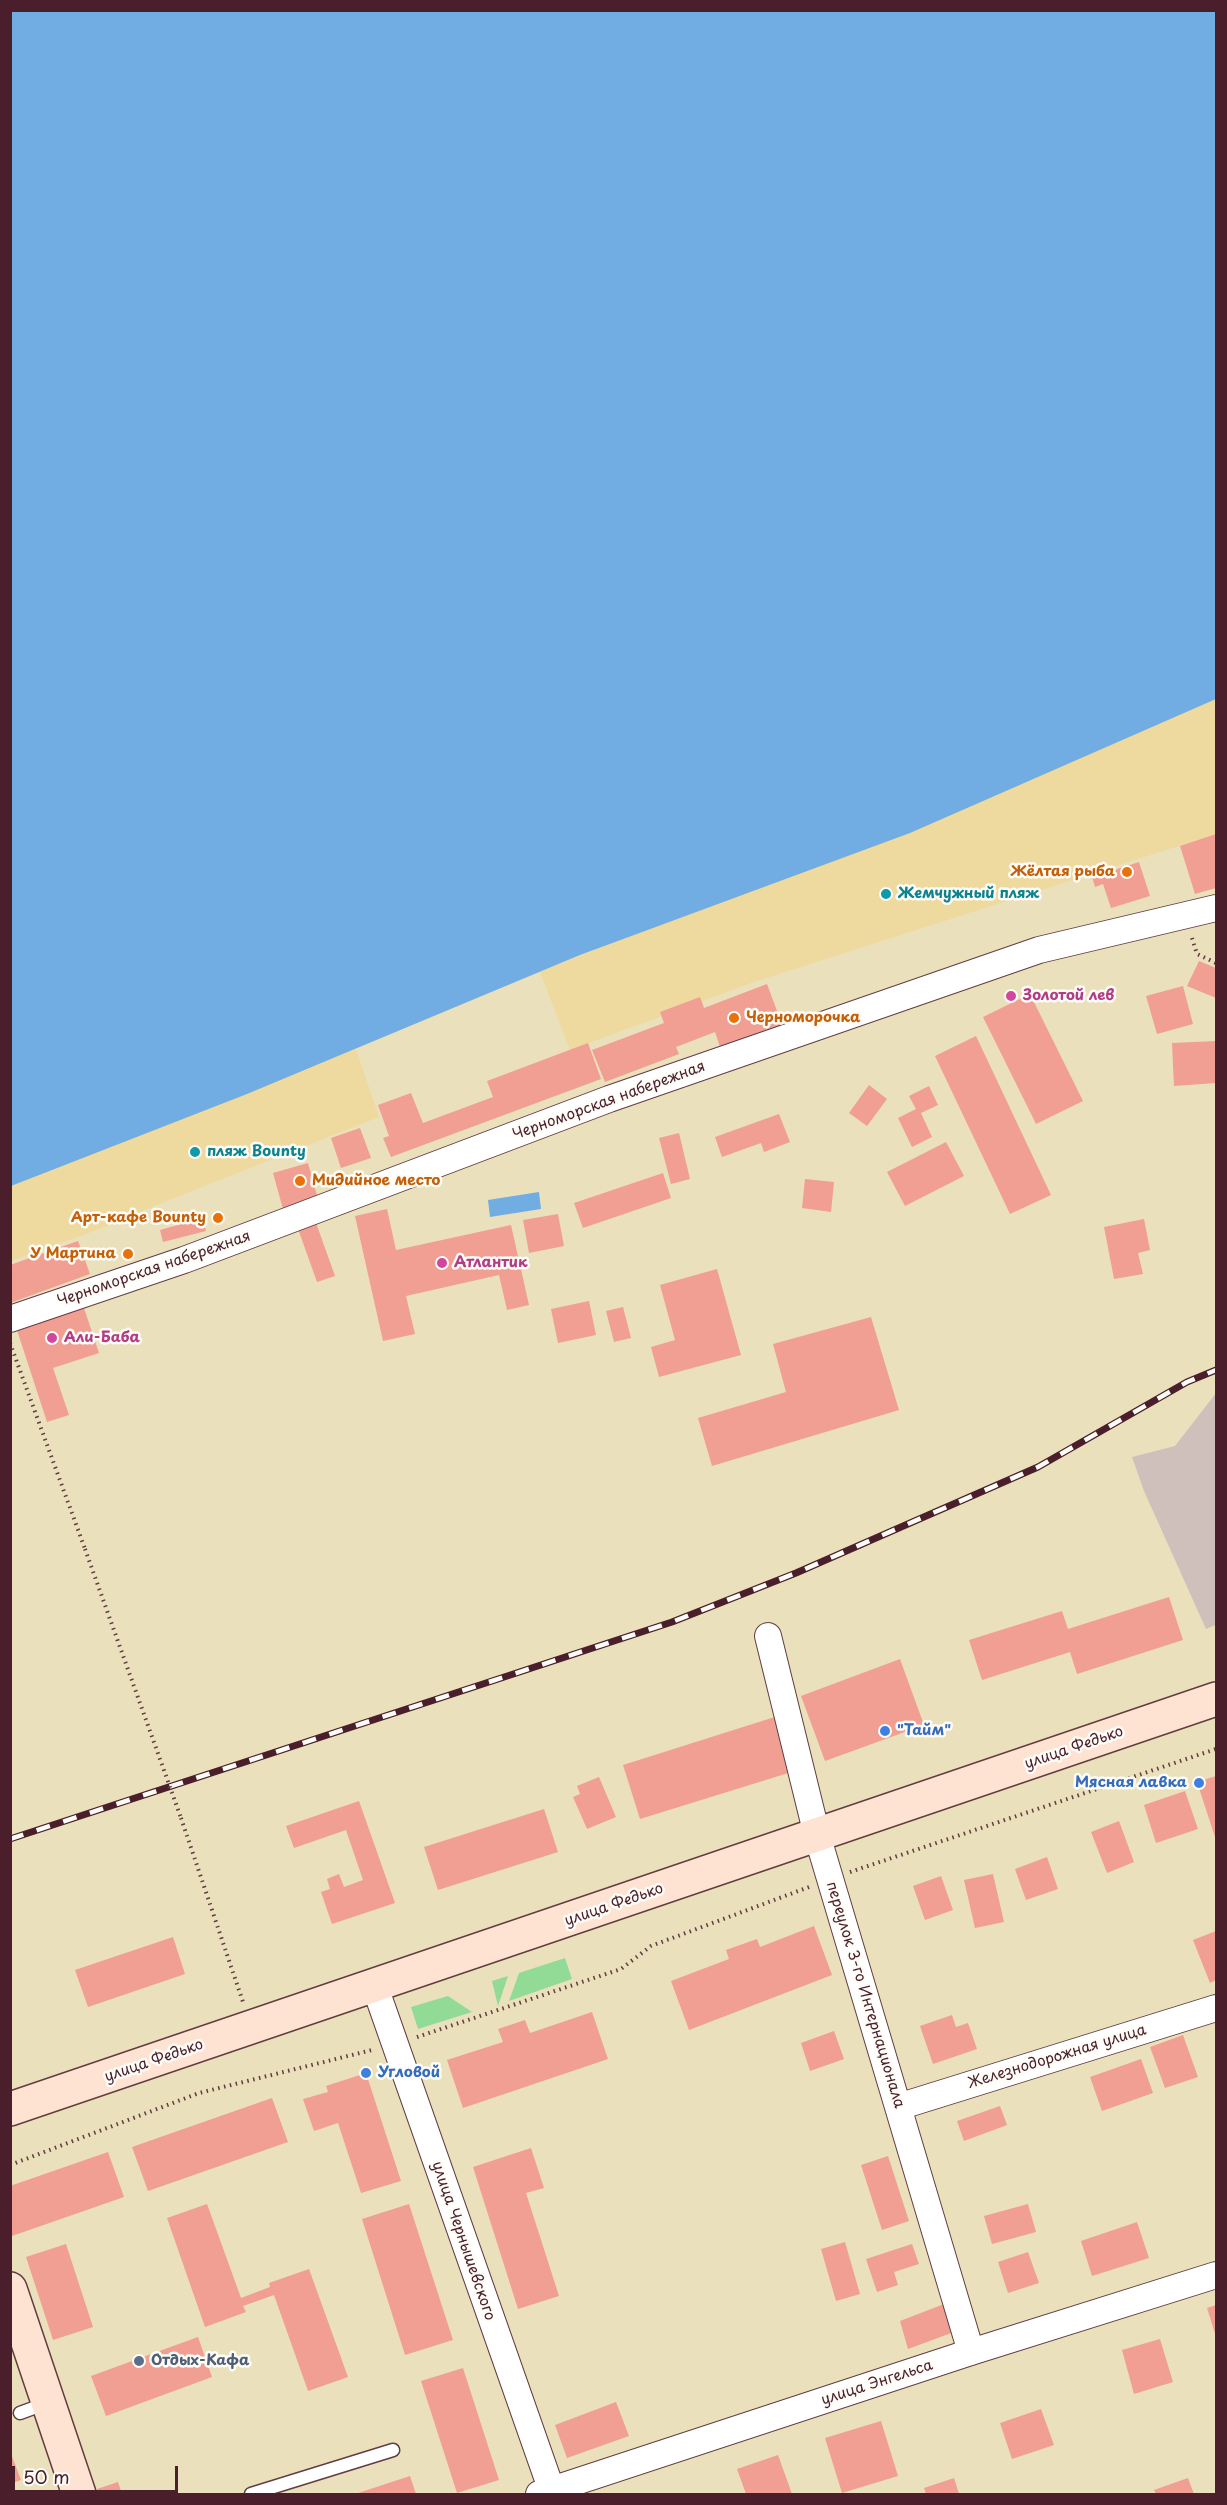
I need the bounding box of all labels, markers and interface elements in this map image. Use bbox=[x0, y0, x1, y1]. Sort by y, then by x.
place label: Жёлтая рыба bbox=[1011, 863, 1115, 881]
marker: Жёлтая рыба bbox=[1120, 865, 1134, 879]
place label: Жемчужный пляж bbox=[898, 885, 1039, 903]
marker: Жемчужный пляж bbox=[879, 887, 893, 901]
place label: Золотой лев bbox=[1023, 987, 1114, 1005]
marker: Золотой лев bbox=[1004, 989, 1018, 1003]
place label: Черноморочка bbox=[746, 1009, 860, 1027]
marker: Черноморочка bbox=[727, 1011, 741, 1025]
street label: Черноморская набережная bbox=[510, 1058, 708, 1144]
place label: пляж Bounty bbox=[207, 1143, 306, 1161]
marker: пляж Bounty bbox=[188, 1145, 202, 1159]
place label: Мидийное место bbox=[312, 1172, 440, 1190]
marker: Мидийное место bbox=[293, 1174, 307, 1188]
place label: Арт-кафе Bounty bbox=[71, 1209, 206, 1227]
marker: Арт-кафе Bounty bbox=[211, 1211, 225, 1225]
street label: Черноморская набережная bbox=[55, 1227, 253, 1311]
place label: У Мартина bbox=[30, 1245, 116, 1263]
marker: У Мартина bbox=[121, 1247, 135, 1261]
place label: Атлантик bbox=[454, 1254, 528, 1272]
marker: Атлантик bbox=[435, 1256, 449, 1270]
place label: Али-Баба bbox=[64, 1329, 140, 1347]
marker: Али-Баба bbox=[45, 1331, 59, 1345]
place label: "Тайм" bbox=[897, 1722, 951, 1740]
street label: улица Федько bbox=[1022, 1723, 1126, 1773]
marker: "Тайм" bbox=[878, 1724, 892, 1738]
place label: Мясная лавка bbox=[1075, 1774, 1187, 1792]
marker: Мясная лавка bbox=[1192, 1776, 1206, 1790]
street label: переулок 3-го Интернационала bbox=[822, 1879, 908, 2111]
street label: улица Федько bbox=[562, 1880, 666, 1930]
street label: Железнодорожная улица bbox=[965, 2021, 1149, 2093]
street label: улица Федько bbox=[102, 2036, 206, 2086]
place label: Угловой bbox=[378, 2064, 440, 2082]
marker: Угловой bbox=[359, 2066, 373, 2080]
street label: улица Чернышевского bbox=[427, 2159, 499, 2323]
place label: Отдых-Кафа bbox=[151, 2352, 249, 2370]
marker: Отдых-Кафа bbox=[132, 2354, 146, 2368]
street label: улица Энгельса bbox=[819, 2356, 935, 2410]
scale bar bbox=[15, 2454, 182, 2492]
text: 50 m bbox=[23, 2463, 70, 2490]

